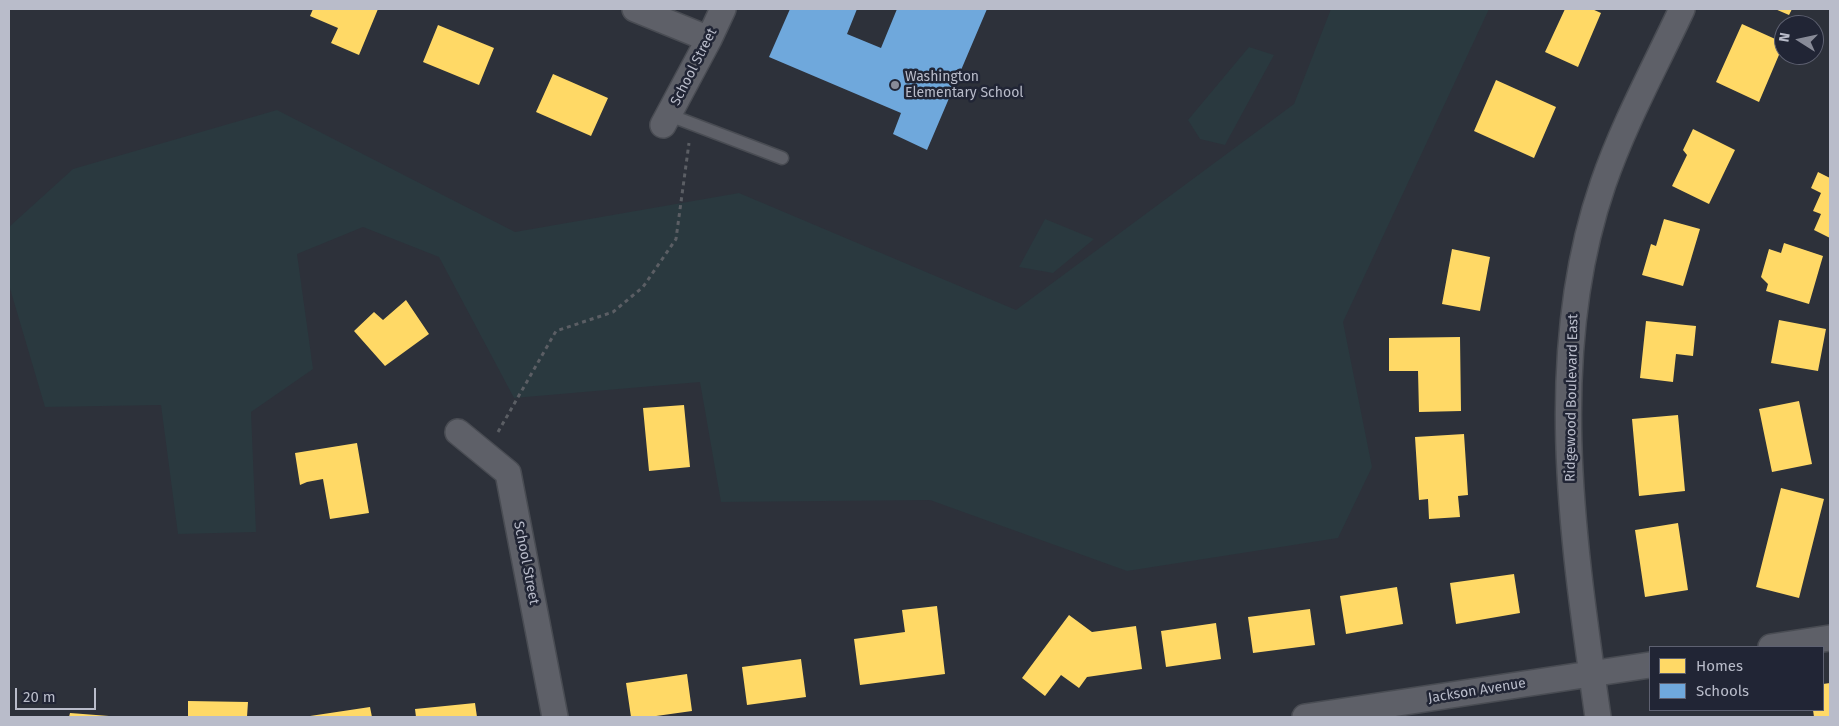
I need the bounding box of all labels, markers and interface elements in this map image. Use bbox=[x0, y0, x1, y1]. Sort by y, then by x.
north arrow bbox=[1774, 15, 1824, 65]
street label: School Street bbox=[667, 25, 721, 109]
text: N bbox=[1776, 31, 1794, 44]
place label: Washington Elementary School bbox=[905, 69, 1023, 102]
marker: Washington Elementary School bbox=[889, 79, 901, 91]
street label: Ridgewood Boulevard East bbox=[1562, 314, 1582, 482]
street label: School Street bbox=[510, 520, 542, 606]
legend bbox=[1649, 646, 1824, 711]
text: Homes bbox=[1696, 657, 1743, 675]
street label: Jackson Avenue bbox=[1427, 675, 1527, 707]
scale bar bbox=[18, 678, 99, 710]
text: Schools bbox=[1696, 682, 1749, 700]
text: 20 m bbox=[23, 688, 56, 706]

